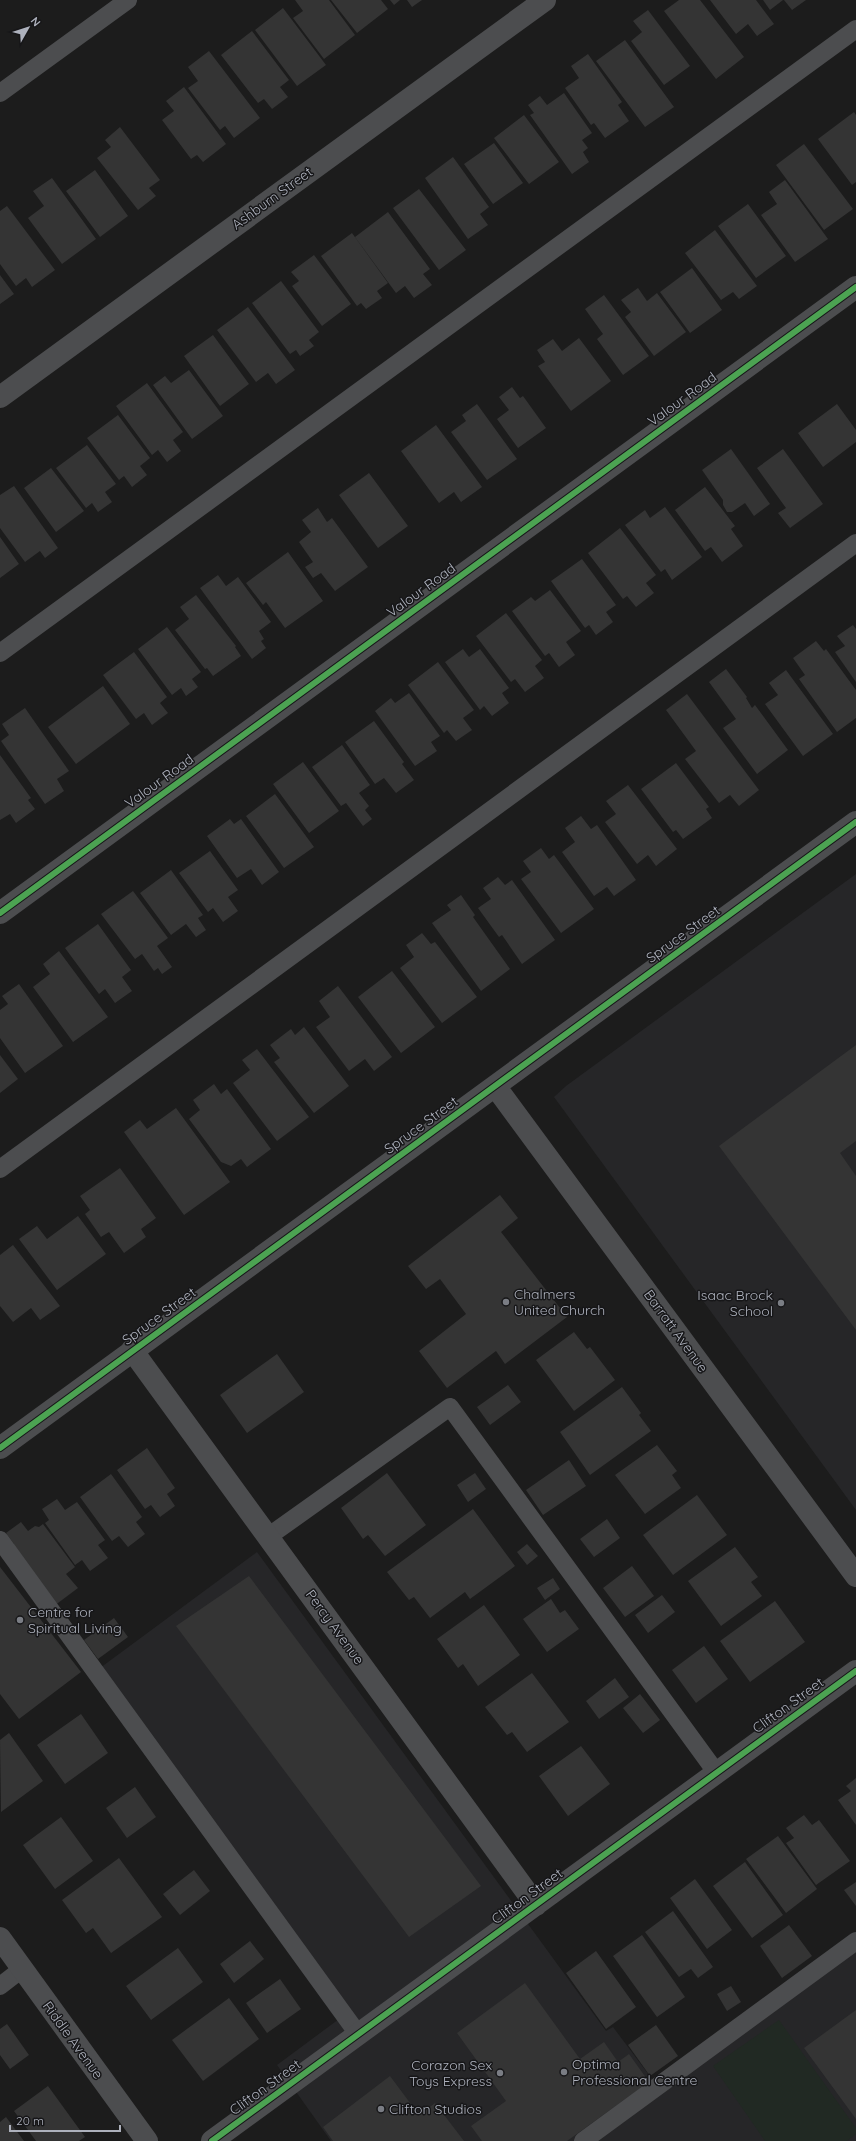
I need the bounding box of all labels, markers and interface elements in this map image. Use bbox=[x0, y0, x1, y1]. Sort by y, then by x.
north arrow bbox=[8, 8, 48, 48]
text: N bbox=[28, 14, 44, 29]
street label: Ashburn Street bbox=[228, 162, 316, 233]
street label: Valour Road bbox=[644, 368, 720, 430]
street label: Valour Road bbox=[383, 559, 459, 621]
street label: Valour Road bbox=[121, 750, 197, 812]
street label: Spruce Street bbox=[643, 901, 724, 967]
street label: Spruce Street bbox=[381, 1092, 462, 1158]
street label: Spruce Street bbox=[119, 1283, 200, 1349]
place label: Chalmers United Church bbox=[514, 1285, 605, 1319]
street label: Barratt Avenue bbox=[640, 1286, 712, 1376]
place label: Isaac Brock School bbox=[697, 1286, 773, 1320]
marker: Chalmers United Church bbox=[501, 1297, 511, 1307]
marker: Isaac Brock School bbox=[776, 1298, 786, 1308]
street label: Percy Avenue bbox=[302, 1586, 368, 1668]
place label: Centre for Spiritual Living bbox=[28, 1603, 122, 1637]
marker: Centre for Spiritual Living bbox=[15, 1615, 25, 1625]
street label: Clifton Street bbox=[749, 1673, 827, 1737]
street label: Clifton Street bbox=[488, 1864, 566, 1928]
street label: Riddle Avenue bbox=[39, 1997, 107, 2083]
street label: Clifton Street bbox=[226, 2055, 304, 2119]
place label: Optima Professional Centre bbox=[572, 2055, 697, 2089]
place label: Corazon Sex Toys Express bbox=[409, 2056, 492, 2090]
marker: Optima Professional Centre bbox=[559, 2067, 569, 2077]
marker: Corazon Sex Toys Express bbox=[495, 2068, 505, 2078]
place label: Clifton Studios bbox=[389, 2100, 482, 2118]
marker: Clifton Studios bbox=[376, 2104, 386, 2114]
scale bar bbox=[10, 2107, 120, 2133]
text: 20 m bbox=[16, 2113, 44, 2128]

